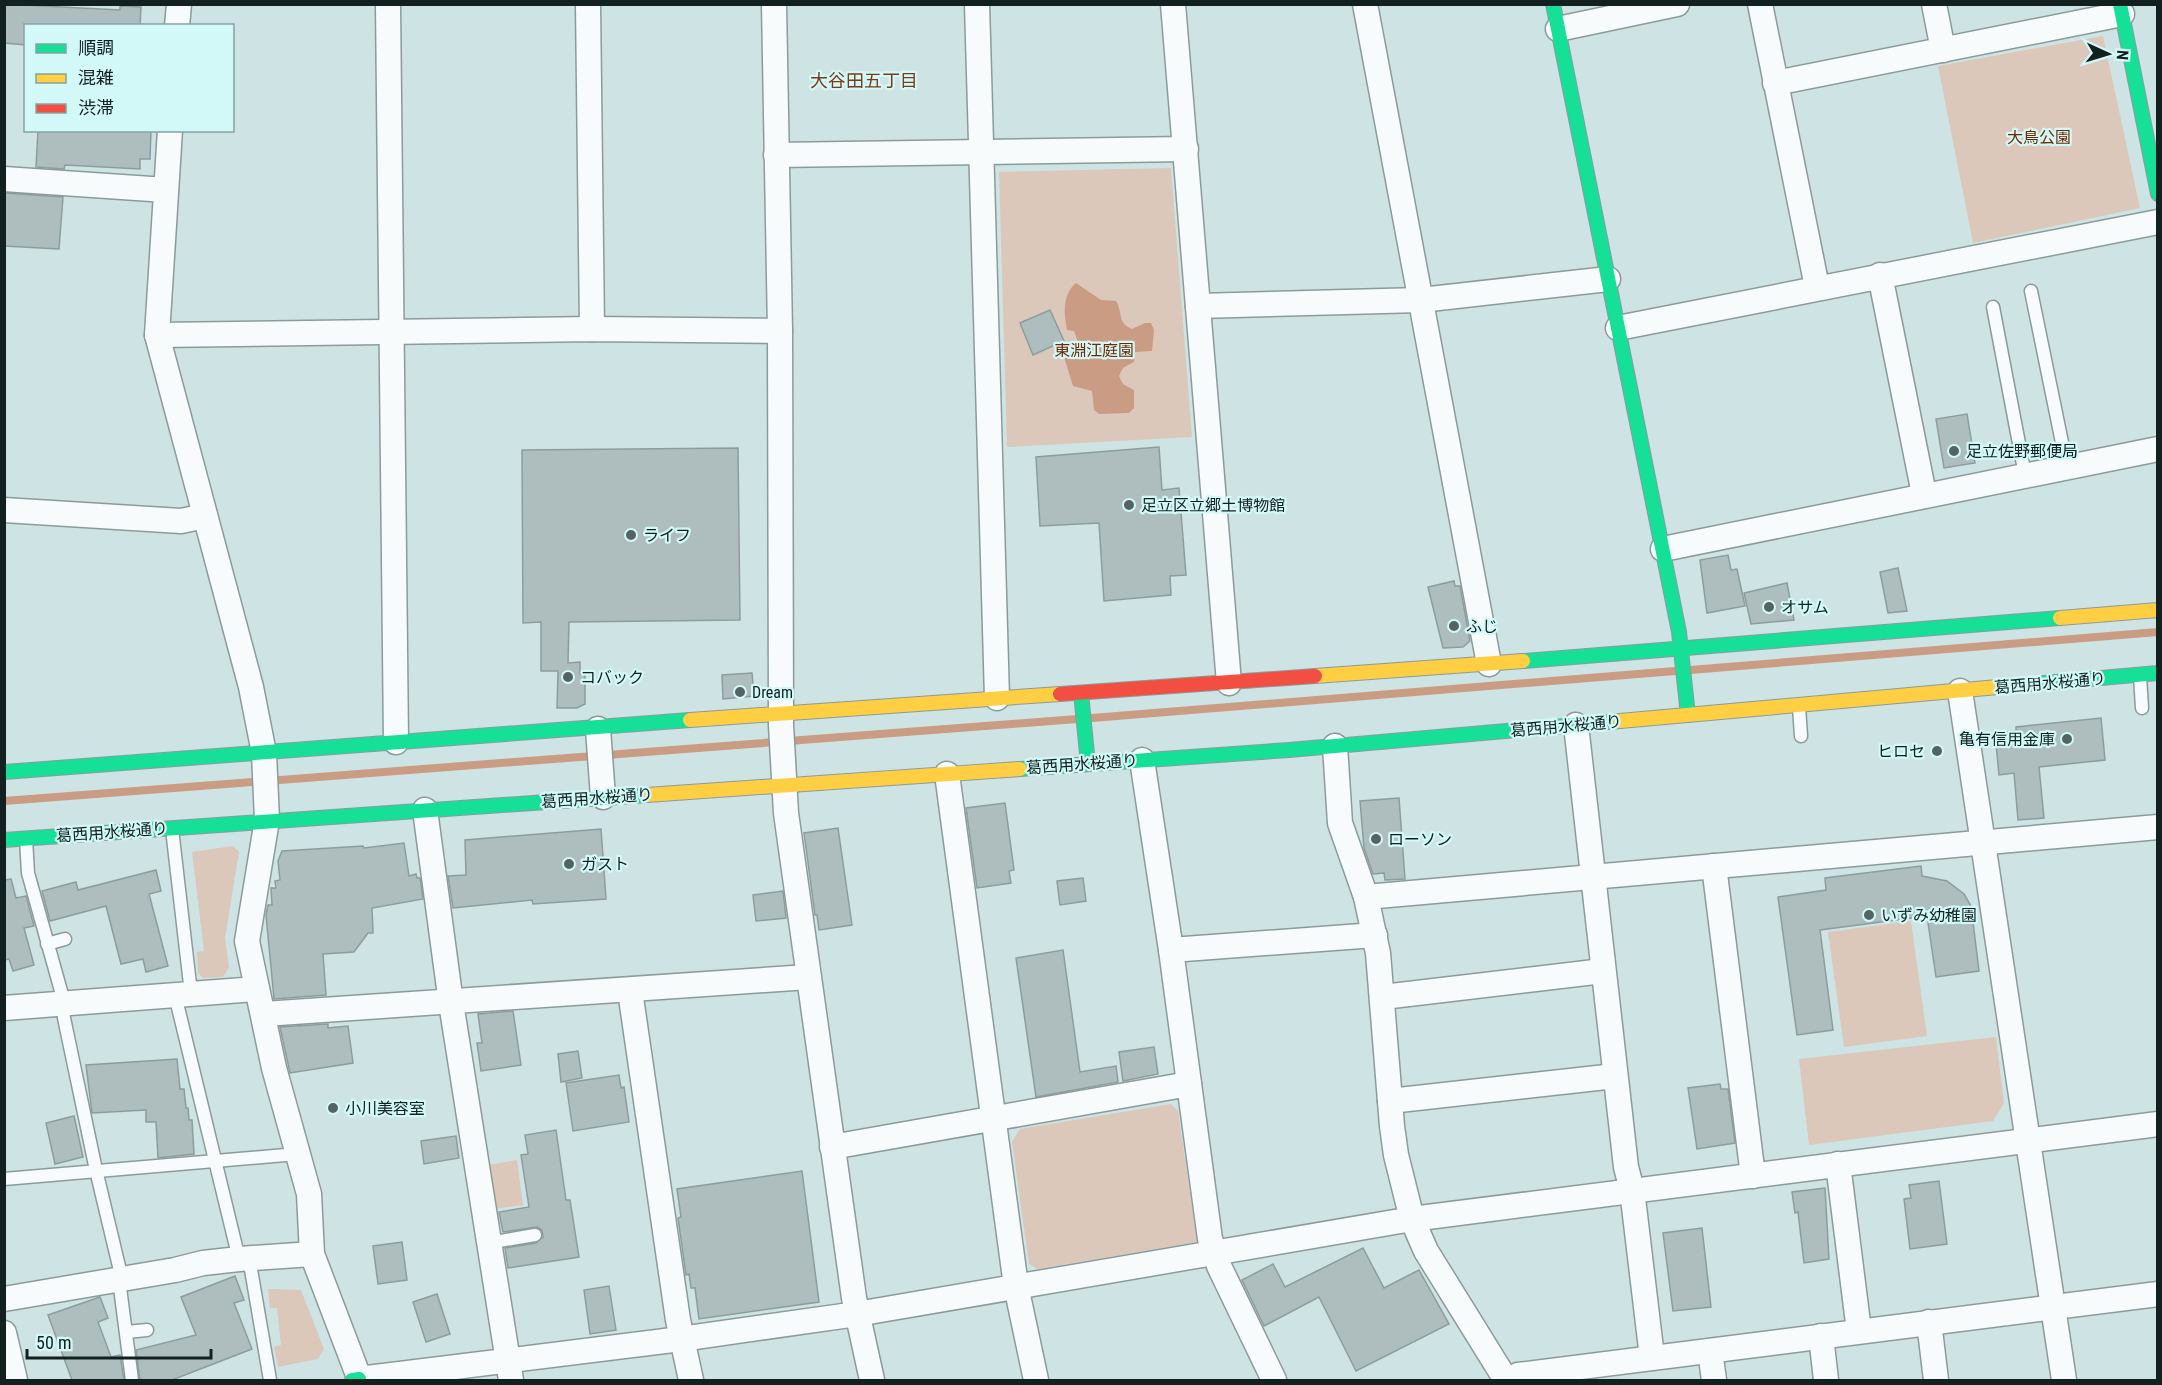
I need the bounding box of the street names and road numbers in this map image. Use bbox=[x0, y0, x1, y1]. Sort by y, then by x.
street label: 葛西用水桜通り bbox=[1993, 669, 2107, 697]
street label: 葛西用水桜通り bbox=[1509, 712, 1623, 740]
street label: 葛西用水桜通り bbox=[1025, 751, 1139, 777]
street label: 葛西用水桜通り bbox=[540, 785, 654, 811]
street label: 葛西用水桜通り bbox=[55, 819, 169, 845]

